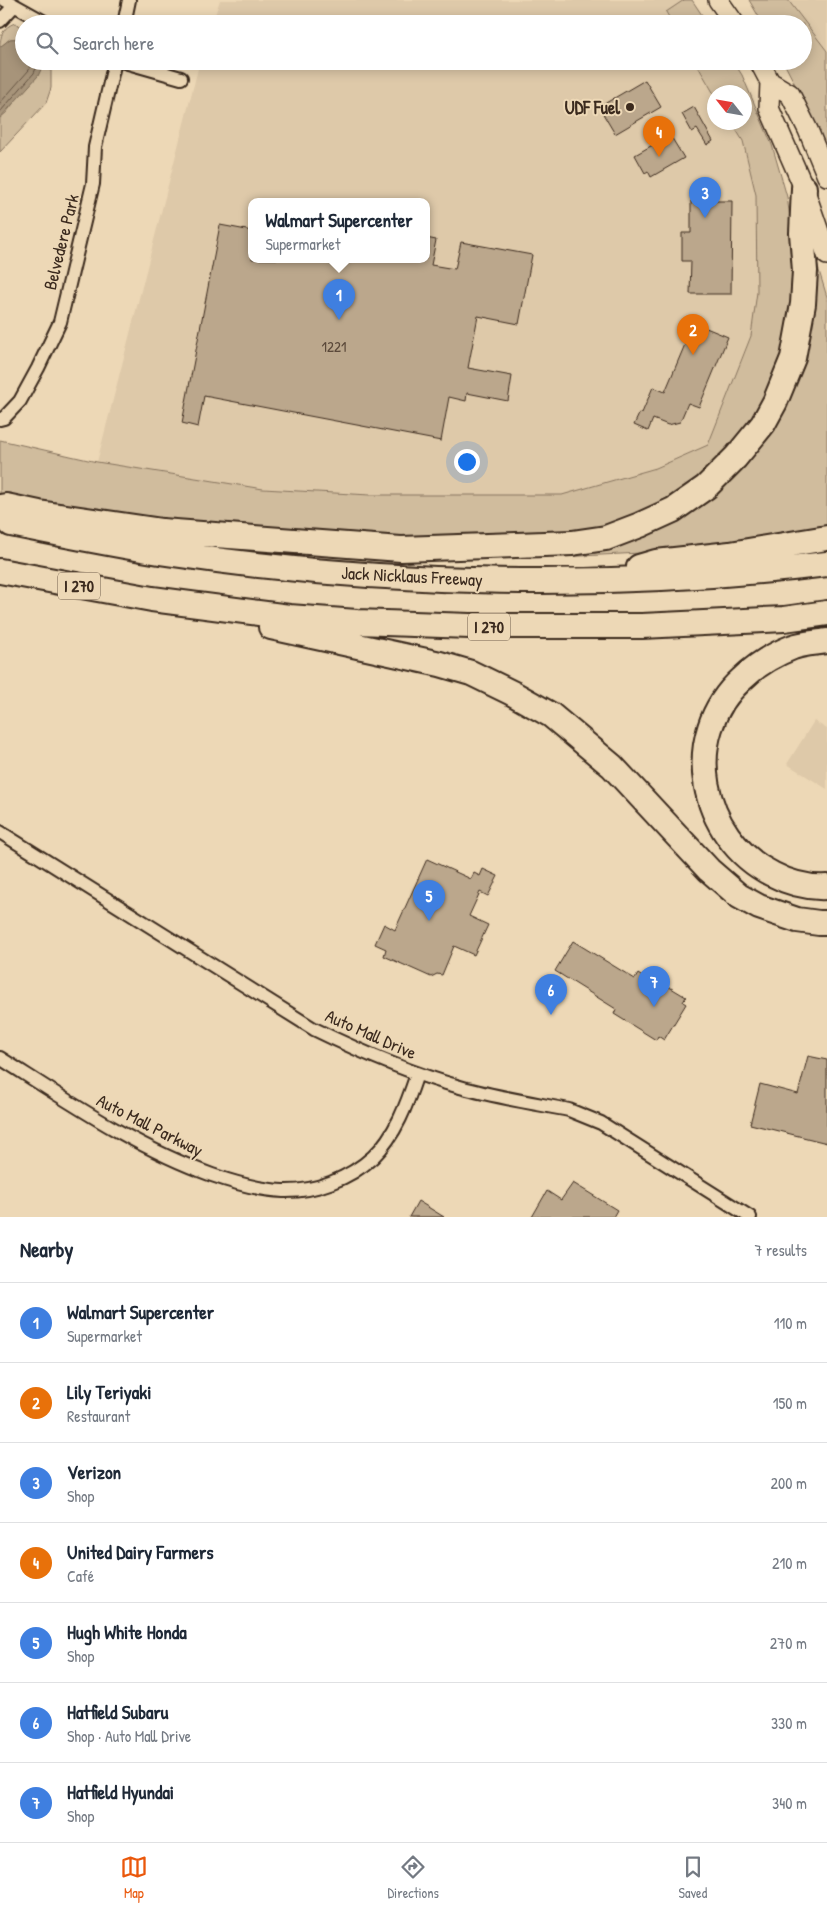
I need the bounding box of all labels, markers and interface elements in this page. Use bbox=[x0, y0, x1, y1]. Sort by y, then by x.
search box bbox=[15, 15, 812, 70]
icon: search bbox=[33, 29, 61, 57]
text: Search here bbox=[73, 30, 154, 56]
north arrow bbox=[707, 85, 752, 130]
place label: UDF Fuel bbox=[565, 95, 621, 120]
marker: UDF Fuel bbox=[624, 101, 636, 113]
pin: 4 bbox=[643, 116, 675, 157]
pin: 3 bbox=[689, 177, 721, 218]
street label: Belvedere Park bbox=[37, 191, 85, 293]
popup bbox=[248, 198, 430, 263]
text: Walmart Supercenter bbox=[265, 207, 413, 233]
text: Supermarket bbox=[265, 233, 340, 255]
pin: 1 bbox=[323, 279, 355, 320]
pin: 2 bbox=[677, 314, 709, 355]
house number: 1221 bbox=[322, 336, 346, 357]
your location bbox=[454, 449, 480, 475]
street label: Jack Nicklaus Freeway bbox=[341, 560, 484, 592]
road number: I 270 bbox=[58, 572, 100, 600]
road number: I 270 bbox=[468, 614, 510, 640]
pin: 5 bbox=[413, 880, 445, 921]
pin: 7 bbox=[638, 966, 670, 1007]
pin: 6 bbox=[535, 974, 567, 1015]
street label: Auto Mall Drive bbox=[322, 1003, 420, 1065]
street label: Auto Mall Parkway bbox=[92, 1087, 208, 1163]
text: Nearby bbox=[20, 1235, 73, 1264]
text: 7 results bbox=[754, 1239, 807, 1261]
text: Walmart Supercenter bbox=[67, 1299, 214, 1325]
text: 1 bbox=[33, 1312, 39, 1334]
text: 110 m bbox=[774, 1312, 807, 1334]
text: Supermarket bbox=[67, 1325, 142, 1347]
text: Lily Teriyaki bbox=[67, 1379, 151, 1405]
text: 2 bbox=[32, 1392, 40, 1414]
text: 150 m bbox=[773, 1392, 807, 1414]
text: Restaurant bbox=[67, 1405, 130, 1427]
text: Verizon bbox=[67, 1459, 121, 1485]
text: 3 bbox=[32, 1472, 40, 1494]
text: 200 m bbox=[771, 1472, 807, 1494]
text: Shop bbox=[67, 1485, 94, 1507]
text: United Dairy Farmers bbox=[67, 1539, 214, 1565]
text: 4 bbox=[33, 1552, 39, 1574]
text: 210 m bbox=[772, 1552, 807, 1574]
text: Café bbox=[67, 1565, 94, 1587]
text: Hugh White Honda bbox=[67, 1619, 187, 1645]
text: 5 bbox=[33, 1632, 39, 1654]
text: 270 m bbox=[770, 1632, 807, 1654]
text: Shop bbox=[67, 1645, 94, 1667]
text: Hatfield Subaru bbox=[67, 1699, 168, 1725]
text: 6 bbox=[33, 1712, 39, 1734]
text: 330 m bbox=[771, 1712, 807, 1734]
text: Shop · Auto Mall Drive bbox=[67, 1725, 191, 1747]
text: Hatfield Hyundai bbox=[67, 1779, 174, 1805]
text: 7 bbox=[32, 1792, 40, 1814]
text: 340 m bbox=[772, 1792, 807, 1814]
text: Shop bbox=[67, 1805, 94, 1827]
tab: Map bbox=[120, 1853, 148, 1902]
tab: Directions bbox=[387, 1853, 439, 1902]
tab: Saved bbox=[679, 1853, 707, 1902]

